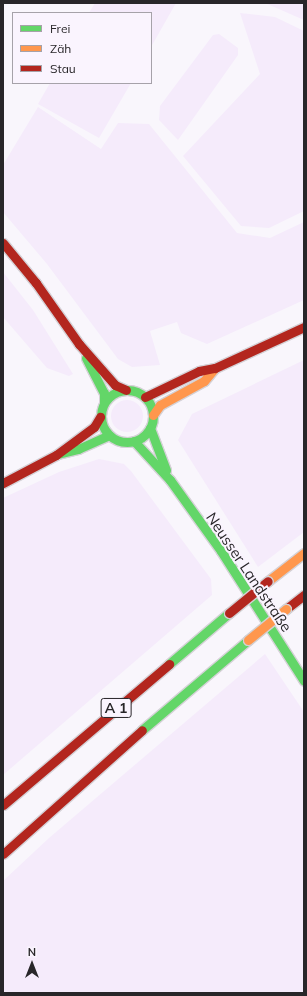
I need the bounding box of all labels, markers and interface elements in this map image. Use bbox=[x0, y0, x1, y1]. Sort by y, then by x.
legend bbox=[12, 12, 152, 84]
text: Frei bbox=[50, 21, 70, 36]
text: Zäh bbox=[50, 41, 71, 56]
text: Stau bbox=[50, 61, 76, 76]
street label: Neusser Landstraße bbox=[202, 509, 296, 635]
road number: A 1 bbox=[100, 696, 132, 720]
north arrow bbox=[12, 944, 52, 984]
text: N bbox=[28, 945, 36, 959]

